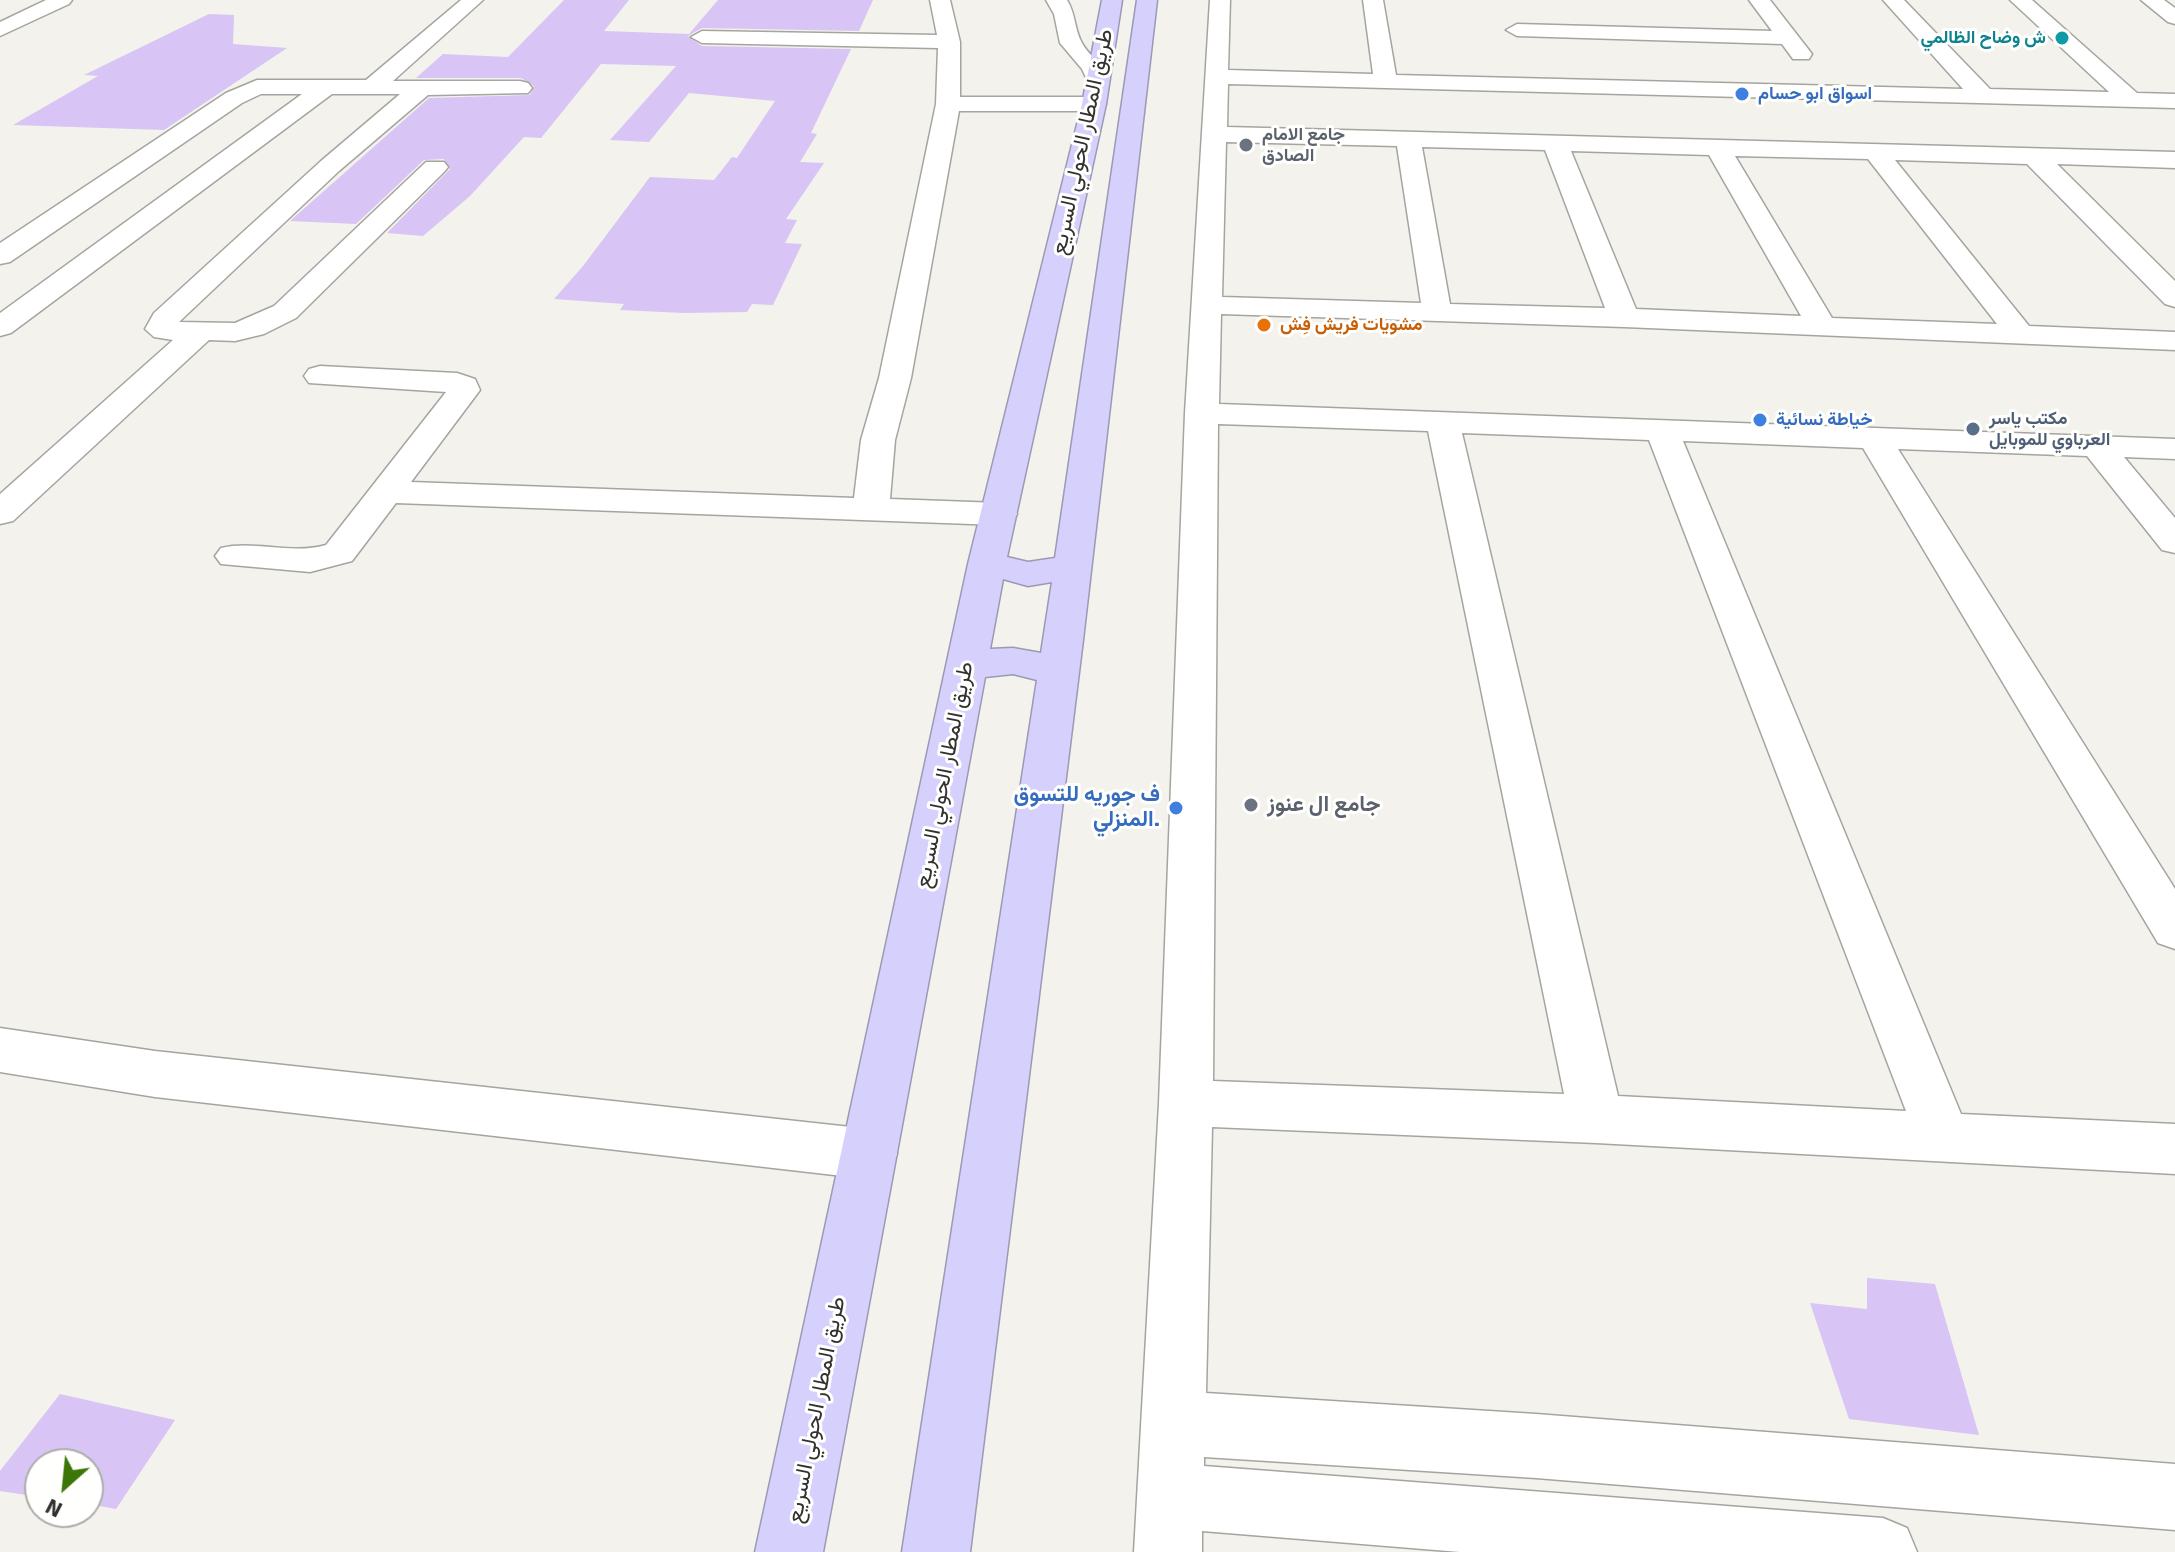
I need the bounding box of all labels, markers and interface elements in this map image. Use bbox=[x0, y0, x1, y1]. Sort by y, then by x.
street label: طريق المطار الحولي السريع bbox=[1046, 27, 1120, 257]
place label: ش وضاح الظالمي bbox=[1921, 27, 2046, 49]
marker: ش وضاح الظالمي bbox=[2053, 29, 2071, 47]
place label: اسواق ابو حسام bbox=[1758, 83, 1872, 105]
marker: اسواق ابو حسام bbox=[1733, 85, 1751, 103]
place label: جامع الامام الصادق bbox=[1262, 124, 1345, 166]
marker: جامع الامام الصادق bbox=[1237, 136, 1255, 154]
place label: مشويات فريش فِش bbox=[1280, 314, 1422, 336]
marker: مشويات فريش فِش bbox=[1255, 316, 1273, 334]
place label: مكتب ياسر العرباوي للموبايل bbox=[1989, 408, 2110, 450]
place label: خياطة نسائية bbox=[1776, 409, 1872, 431]
marker: خياطة نسائية bbox=[1751, 411, 1769, 429]
marker: مكتب ياسر العرباوي للموبايل bbox=[1964, 420, 1982, 438]
street label: طريق المطار الحولي السريع bbox=[910, 660, 980, 890]
place label: ف جوريه للتسوق المنزلي. bbox=[1014, 782, 1160, 834]
place label: جامع ال عنوز bbox=[1267, 792, 1380, 818]
marker: جامع ال عنوز bbox=[1242, 796, 1260, 814]
marker: ف جوريه للتسوق المنزلي. bbox=[1167, 799, 1185, 817]
street label: طريق المطار الحولي السريع bbox=[782, 1295, 852, 1525]
north arrow bbox=[24, 1448, 104, 1528]
text: N bbox=[41, 1493, 67, 1524]

